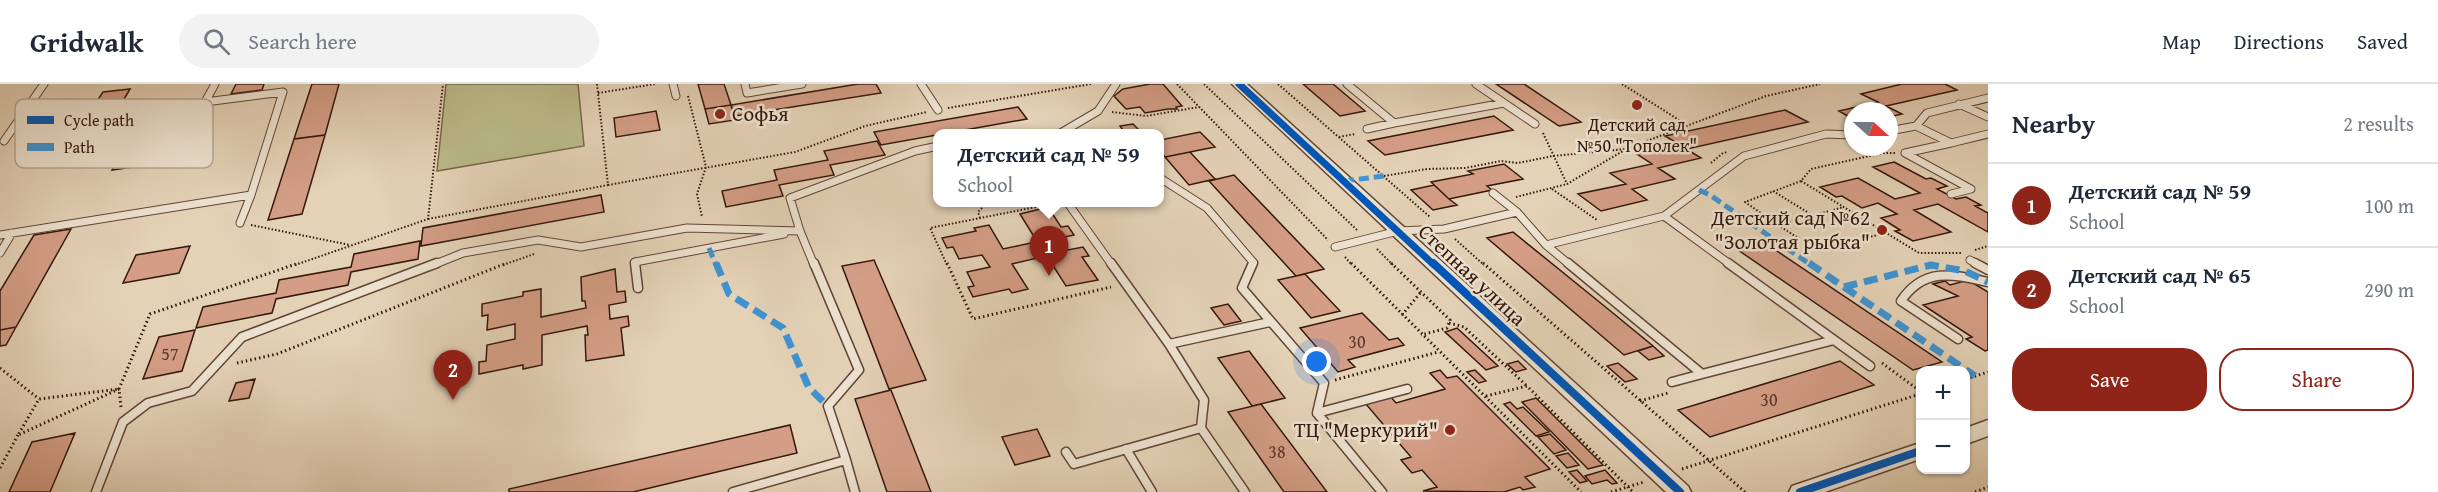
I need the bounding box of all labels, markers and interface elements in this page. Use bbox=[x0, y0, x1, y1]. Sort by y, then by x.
search box bbox=[179, 14, 599, 68]
text: Gridwalk bbox=[30, 21, 143, 62]
icon: search bbox=[200, 25, 233, 58]
text: Search here bbox=[248, 25, 357, 57]
text: Map bbox=[2162, 26, 2201, 57]
text: Directions bbox=[2234, 26, 2324, 57]
text: Saved bbox=[2357, 26, 2408, 57]
place label: Софья bbox=[732, 98, 789, 129]
marker: Детский сад №50 "Тополек" bbox=[1630, 98, 1644, 112]
legend bbox=[15, 99, 213, 168]
north arrow bbox=[1844, 102, 1898, 156]
text: Nearby bbox=[2012, 104, 2095, 143]
marker: Софья bbox=[713, 107, 727, 121]
text: Cycle path bbox=[64, 108, 134, 132]
text: 2 results bbox=[2343, 109, 2414, 138]
place label: Детский сад №50 "Тополек" bbox=[1577, 111, 1697, 159]
popup bbox=[933, 129, 1164, 207]
text: Path bbox=[64, 135, 95, 159]
text: Детский сад № 59 bbox=[957, 138, 1140, 170]
text: School bbox=[957, 170, 1013, 199]
text: Детский сад № 59 bbox=[2069, 175, 2251, 207]
text: 1 bbox=[2026, 191, 2037, 220]
text: 100 m bbox=[2364, 191, 2414, 220]
place label: Детский сад №62 "Золотая рыбка" bbox=[1710, 202, 1870, 257]
text: School bbox=[2069, 207, 2125, 236]
street label: Степная улица bbox=[1412, 216, 1533, 333]
marker: Детский сад №62 "Золотая рыбка" bbox=[1875, 223, 1889, 237]
pin: 1 bbox=[1030, 226, 1068, 276]
text: Детский сад № 65 bbox=[2069, 259, 2251, 291]
text: 2 bbox=[2026, 275, 2037, 304]
text: 290 m bbox=[2364, 275, 2414, 304]
text: School bbox=[2069, 291, 2125, 320]
house number: 30 bbox=[1348, 328, 1366, 355]
house number: 57 bbox=[161, 340, 179, 367]
your location bbox=[1302, 347, 1331, 376]
button: Save bbox=[2012, 348, 2207, 411]
button: Share bbox=[2219, 348, 2414, 411]
pin: 2 bbox=[434, 350, 472, 400]
map controls bbox=[1916, 366, 1970, 474]
button: + bbox=[1916, 366, 1970, 420]
house number: 30 bbox=[1760, 386, 1778, 413]
place label: ТЦ "Меркурий" bbox=[1294, 414, 1438, 445]
button: − bbox=[1916, 420, 1970, 474]
marker: ТЦ "Меркурий" bbox=[1443, 423, 1457, 437]
house number: 38 bbox=[1268, 438, 1286, 465]

